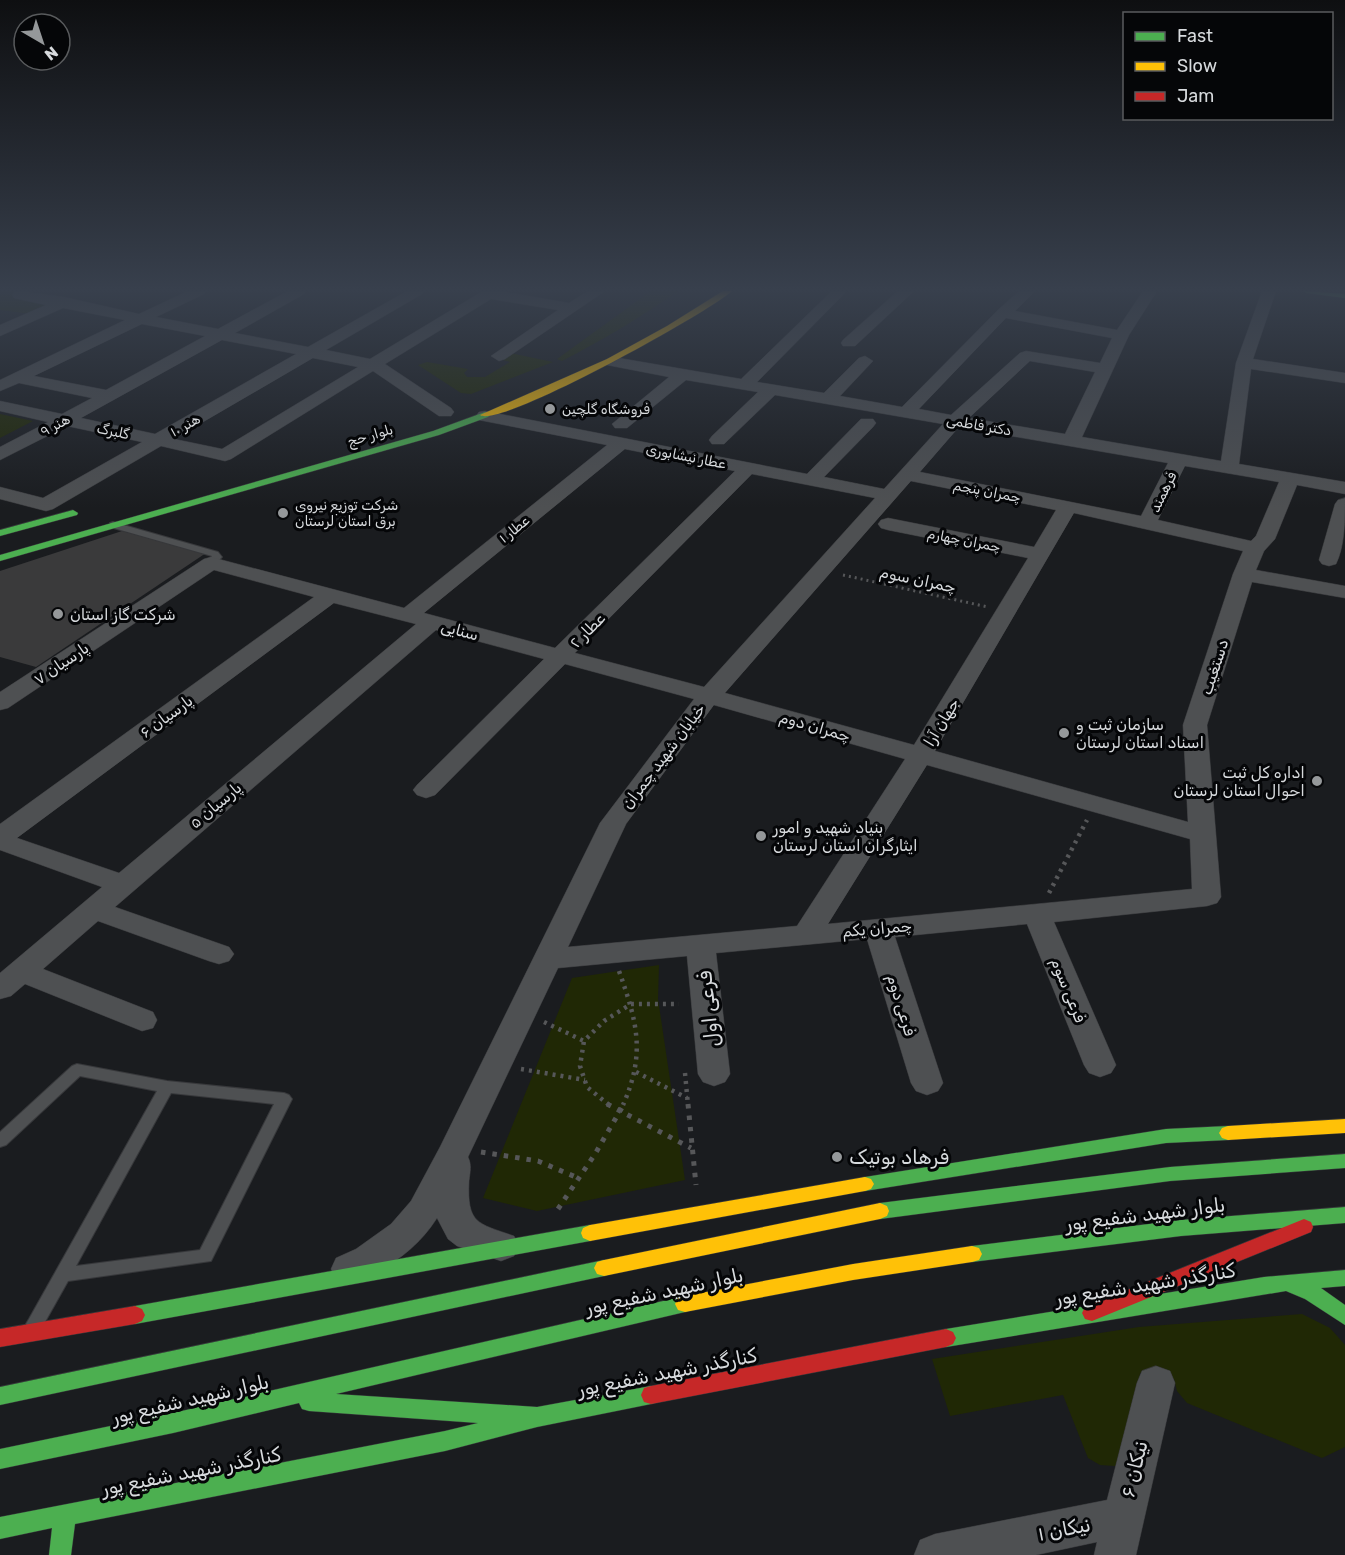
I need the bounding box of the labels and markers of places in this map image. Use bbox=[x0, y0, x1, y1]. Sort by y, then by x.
place label: فروشگاه گلچین bbox=[562, 401, 650, 418]
marker: فروشگاه گلچین bbox=[543, 402, 557, 416]
place label: شرکت توزیع نیروی برق استان لرستان bbox=[295, 497, 398, 530]
marker: شرکت توزیع نیروی برق استان لرستان bbox=[276, 506, 290, 520]
place label: شرکت گاز استان bbox=[70, 605, 176, 625]
marker: شرکت گاز استان bbox=[51, 607, 65, 621]
place label: سازمان ثبت و اسناد استان لرستان bbox=[1076, 715, 1204, 753]
marker: سازمان ثبت و اسناد استان لرستان bbox=[1057, 726, 1071, 740]
place label: اداره کل ثبت احوال استان لرستان bbox=[1174, 763, 1305, 801]
marker: اداره کل ثبت احوال استان لرستان bbox=[1310, 774, 1324, 788]
place label: بنیاد شهید و امور ایثارگران استان لرستان bbox=[772, 818, 918, 856]
marker: بنیاد شهید و امور ایثارگران استان لرستان bbox=[754, 829, 768, 843]
place label: فرهاد بوتیک bbox=[849, 1145, 949, 1169]
marker: فرهاد بوتیک bbox=[830, 1150, 844, 1164]

